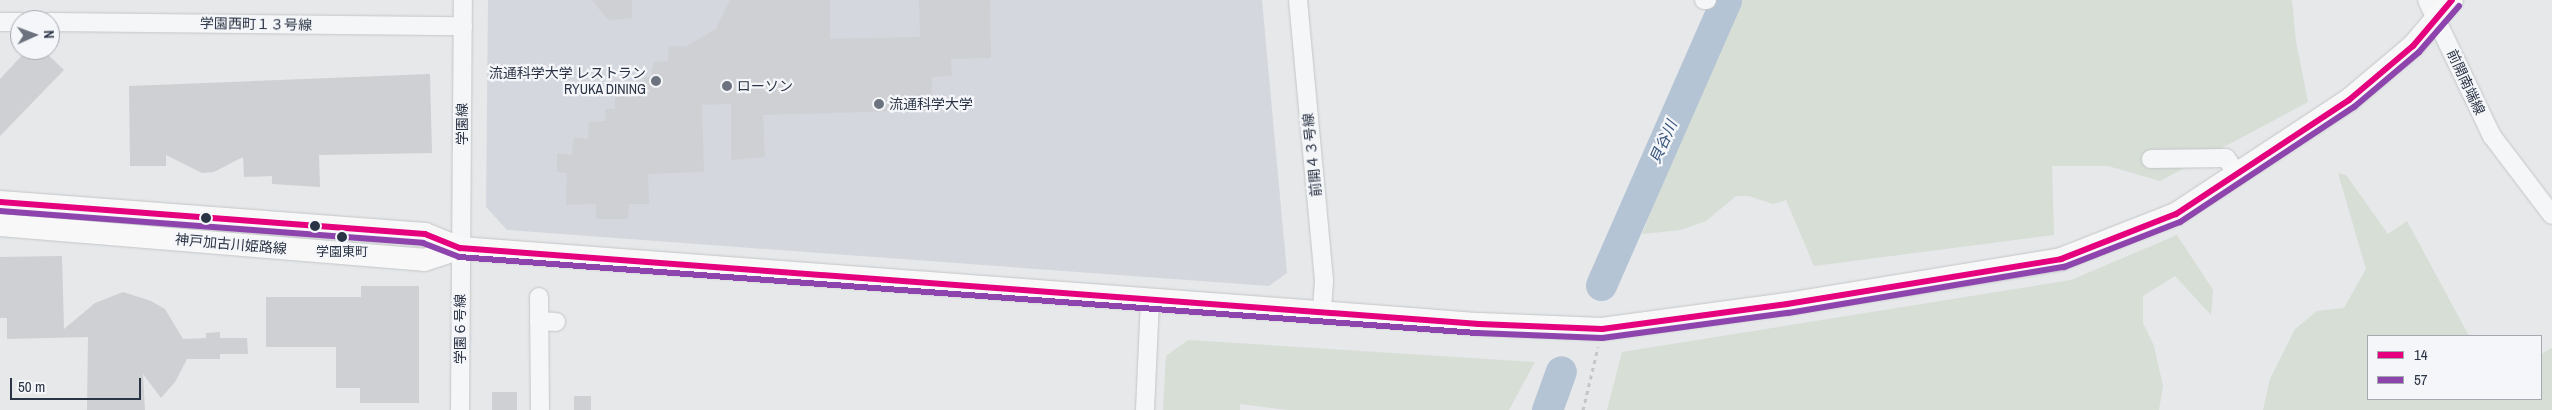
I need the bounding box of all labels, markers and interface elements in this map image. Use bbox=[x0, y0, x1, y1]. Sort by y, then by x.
north arrow bbox=[10, 10, 60, 60]
street label: 学園西町１３号線 bbox=[200, 15, 312, 33]
text: N bbox=[40, 30, 58, 39]
street label: 前開南端線 bbox=[2444, 47, 2488, 117]
place label: 流通科学大学 レストラン RYUKA DINING bbox=[489, 65, 646, 98]
marker: 流通科学大学 レストラン RYUKA DINING bbox=[650, 75, 662, 87]
place label: ローソン bbox=[737, 78, 793, 94]
marker: ローソン bbox=[721, 80, 733, 92]
place label: 流通科学大学 bbox=[889, 96, 973, 112]
marker: 流通科学大学 bbox=[873, 98, 885, 110]
street label: 学園線 bbox=[454, 103, 470, 145]
street label: 前開４３号線 bbox=[1299, 112, 1325, 198]
water label: 貝谷川 bbox=[1646, 118, 1680, 166]
unlabelled marker bbox=[201, 213, 211, 223]
unlabelled marker bbox=[310, 221, 320, 231]
street label: 神戸加古川姫路線 bbox=[174, 231, 288, 257]
marker: 学園東町 bbox=[337, 232, 347, 242]
place label: 学園東町 bbox=[316, 244, 368, 260]
street label: 学園６号線 bbox=[452, 294, 468, 364]
legend bbox=[2367, 335, 2542, 400]
text: 14 bbox=[2414, 344, 2428, 365]
scale bar bbox=[12, 368, 144, 400]
text: 57 bbox=[2414, 369, 2428, 390]
text: 50 m bbox=[18, 376, 45, 397]

